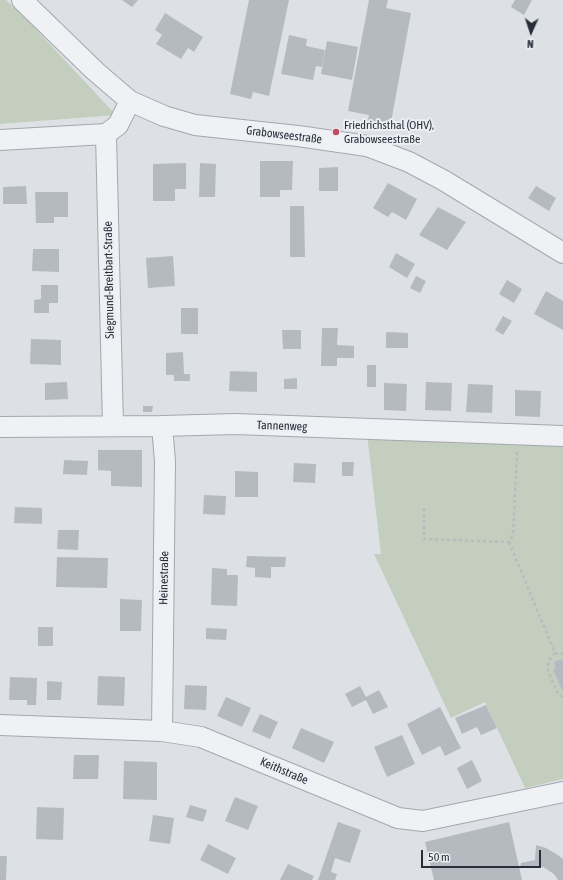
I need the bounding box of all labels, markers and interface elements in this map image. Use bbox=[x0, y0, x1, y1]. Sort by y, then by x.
north arrow bbox=[511, 12, 551, 52]
text: N bbox=[527, 38, 534, 50]
place label: Friedrichsthal (OHV), Grabowseestraße bbox=[344, 118, 434, 146]
street label: Grabowseestraße bbox=[245, 123, 323, 147]
marker: Friedrichsthal (OHV), Grabowseestraße bbox=[331, 127, 341, 137]
street label: Siegmund-Breitbart-Straße bbox=[101, 221, 117, 339]
street label: Tannenweg bbox=[256, 418, 308, 434]
street label: Heinestraße bbox=[156, 551, 172, 605]
street label: Keithstraße bbox=[258, 754, 310, 788]
scale bar bbox=[423, 842, 543, 868]
text: 50 m bbox=[428, 850, 450, 864]

